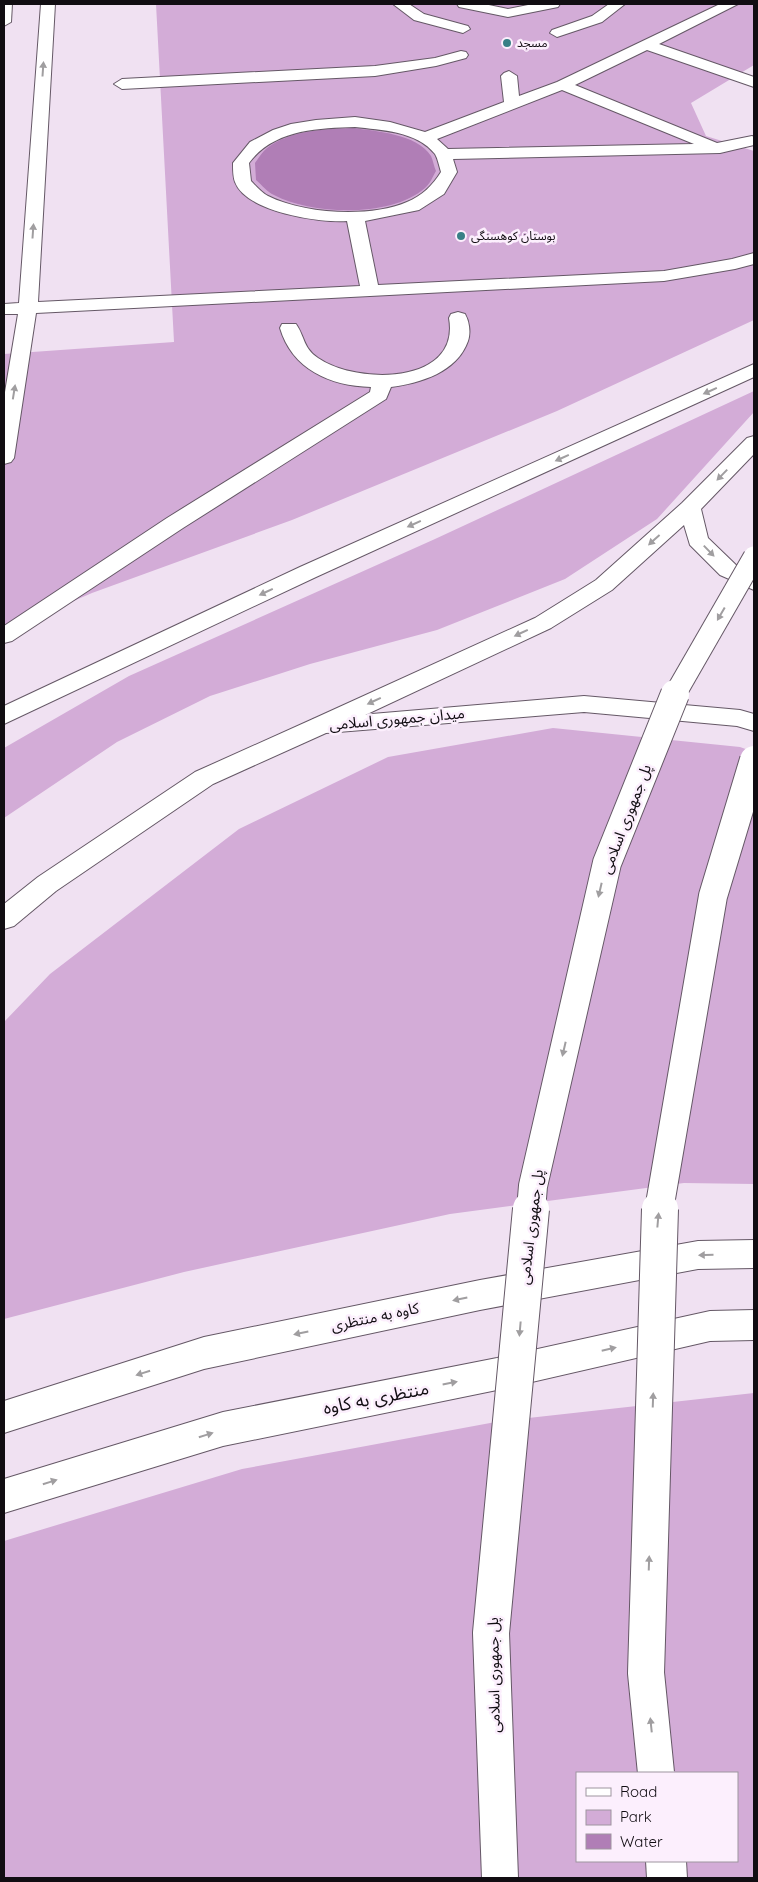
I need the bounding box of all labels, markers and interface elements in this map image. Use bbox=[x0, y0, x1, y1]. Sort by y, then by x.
place label: مسجد bbox=[517, 35, 548, 50]
marker: مسجد bbox=[501, 37, 513, 49]
one-way arrow bbox=[40, 61, 48, 77]
one-way arrow bbox=[29, 223, 37, 239]
place label: بوستان کوهسنگی bbox=[471, 228, 556, 243]
marker: بوستان کوهسنگی bbox=[455, 230, 467, 242]
one-way arrow bbox=[11, 384, 19, 400]
one-way arrow bbox=[703, 387, 717, 395]
one-way arrow bbox=[555, 454, 569, 462]
one-way arrow bbox=[716, 469, 728, 481]
one-way arrow bbox=[407, 521, 421, 529]
one-way arrow bbox=[648, 534, 660, 546]
one-way arrow bbox=[703, 545, 715, 557]
one-way arrow bbox=[259, 588, 273, 596]
one-way arrow bbox=[717, 607, 725, 621]
one-way arrow bbox=[514, 629, 529, 638]
one-way arrow bbox=[367, 698, 381, 706]
street label: میدان جمهوری اسلامی bbox=[328, 703, 465, 734]
street label: پل جمهوری اسلامی bbox=[596, 761, 656, 877]
one-way arrow bbox=[596, 883, 604, 898]
one-way arrow bbox=[560, 1041, 568, 1056]
street label: پل جمهوری اسلامی bbox=[514, 1168, 548, 1286]
one-way arrow bbox=[655, 1212, 663, 1228]
one-way arrow bbox=[697, 1251, 713, 1259]
one-way arrow bbox=[452, 1295, 467, 1303]
street label: کاوه به منتظری bbox=[329, 1298, 421, 1335]
one-way arrow bbox=[515, 1322, 523, 1338]
one-way arrow bbox=[293, 1329, 308, 1337]
one-way arrow bbox=[602, 1345, 617, 1353]
one-way arrow bbox=[136, 1370, 151, 1377]
street label: منتظری به کاوه bbox=[321, 1376, 431, 1419]
one-way arrow bbox=[443, 1379, 459, 1387]
one-way arrow bbox=[649, 1392, 657, 1408]
one-way arrow bbox=[198, 1430, 213, 1438]
one-way arrow bbox=[43, 1477, 58, 1485]
one-way arrow bbox=[645, 1554, 653, 1570]
street label: پل جمهوری اسلامی bbox=[483, 1617, 505, 1733]
one-way arrow bbox=[647, 1716, 655, 1732]
legend bbox=[576, 1772, 738, 1862]
text: Road bbox=[620, 1782, 657, 1801]
text: Park bbox=[620, 1807, 652, 1826]
text: Water bbox=[620, 1832, 663, 1851]

